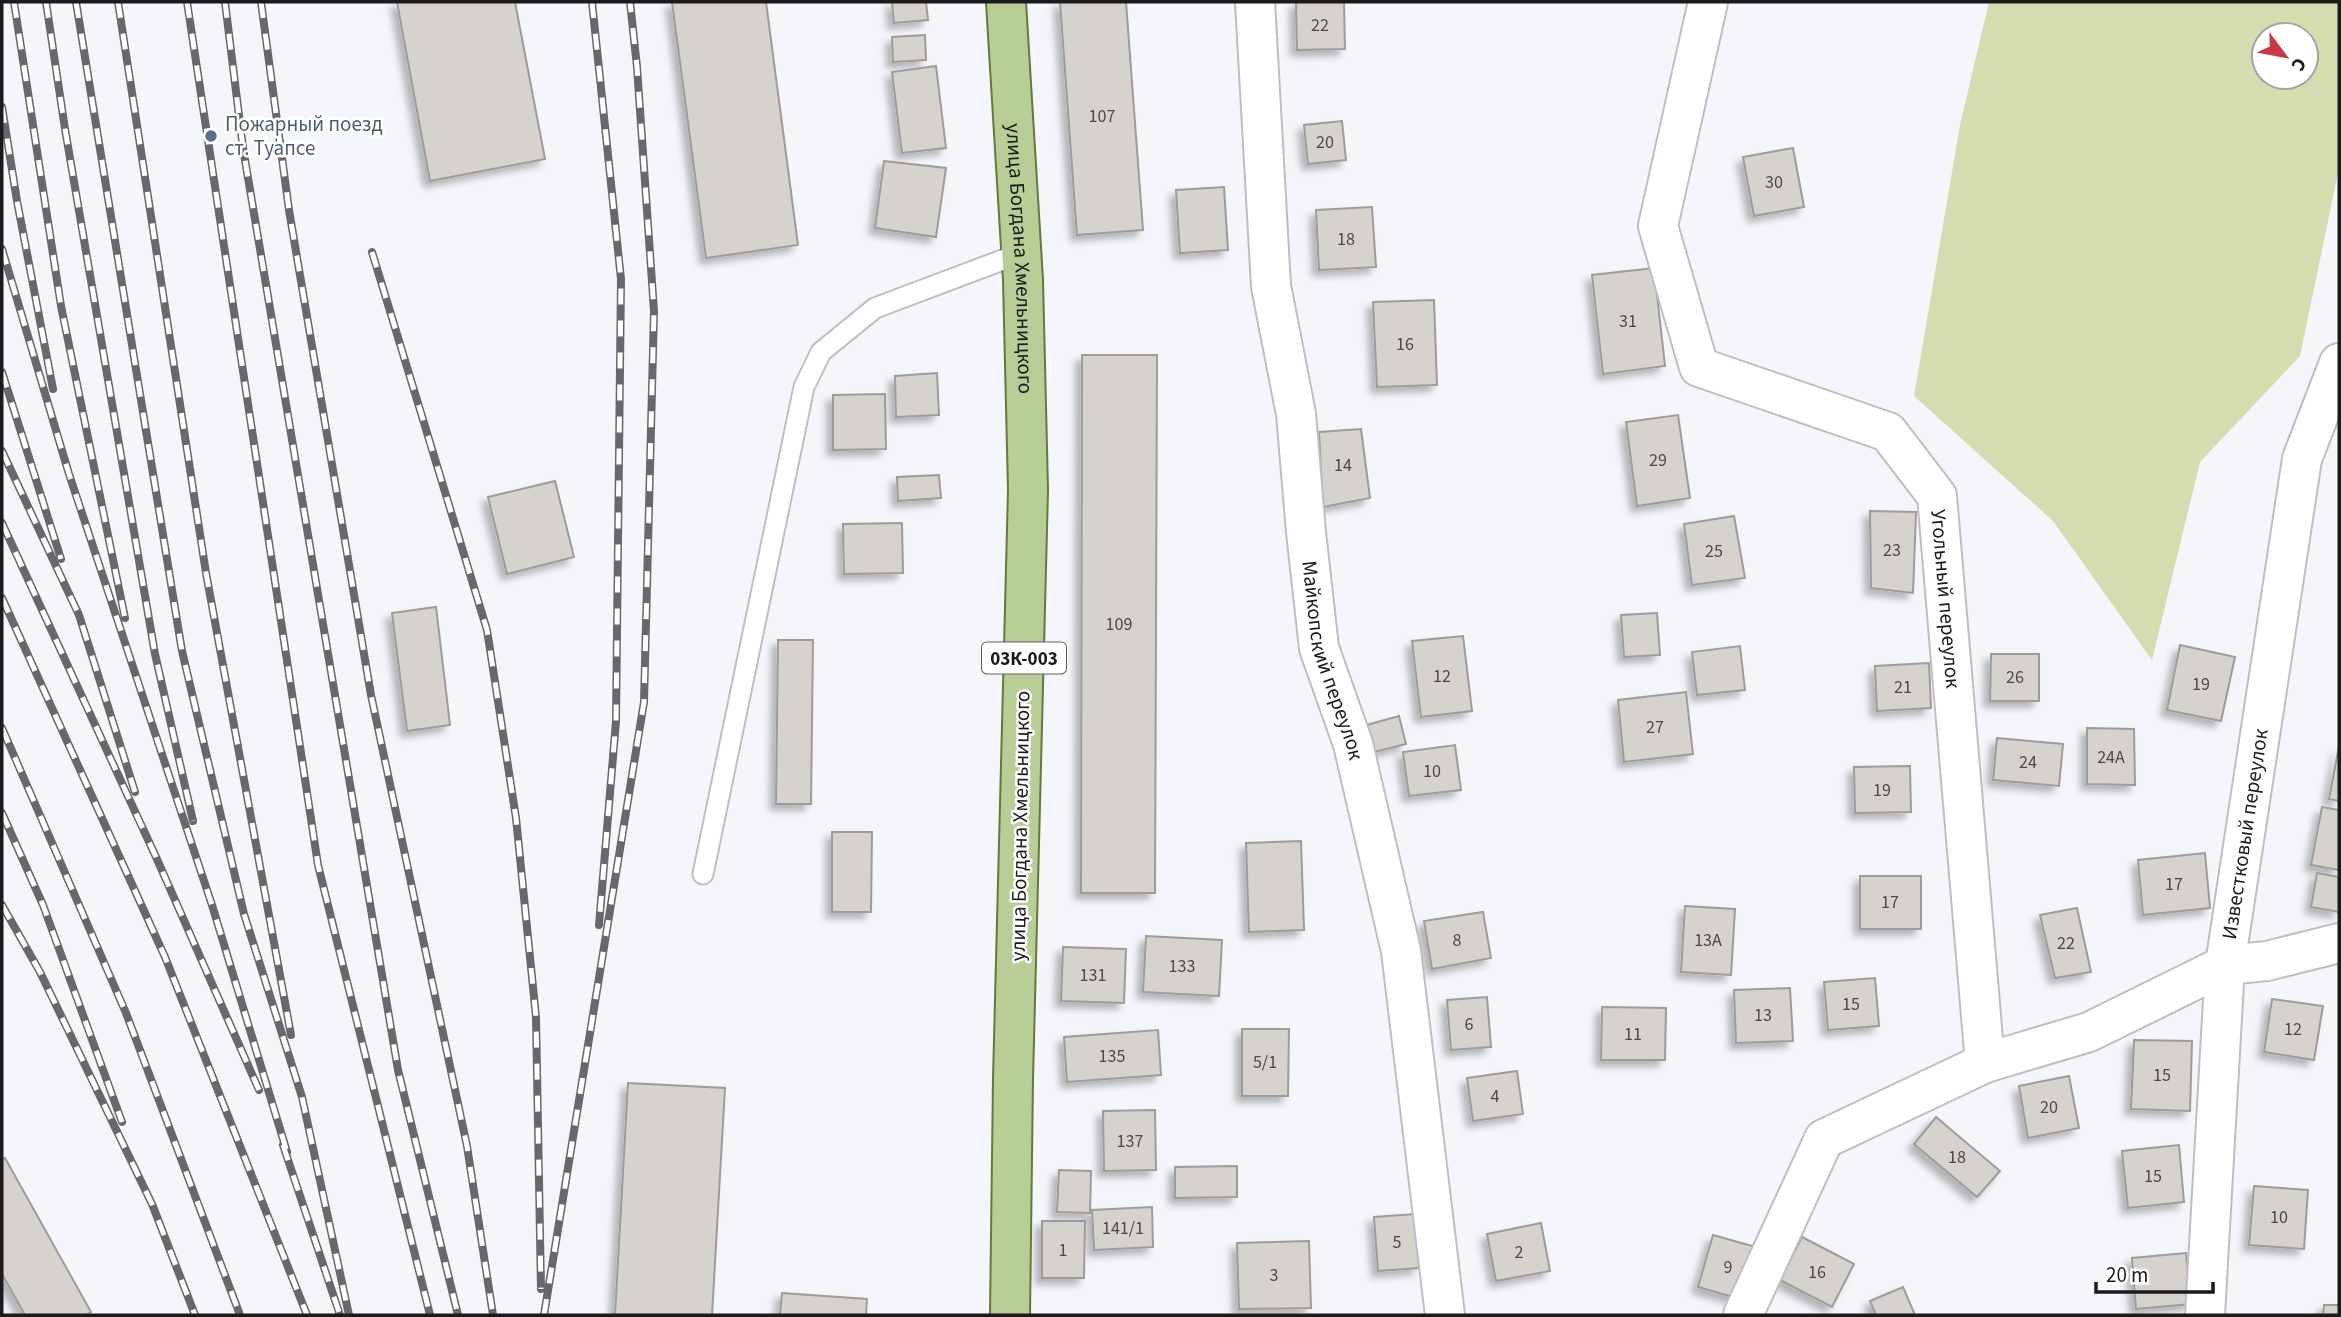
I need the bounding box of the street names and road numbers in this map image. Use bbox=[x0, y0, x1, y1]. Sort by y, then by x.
street label: улица Богдана Хмельницкого bbox=[998, 122, 1041, 394]
street label: Угольный переулок bbox=[1923, 508, 1968, 690]
street label: Майкопский переулок bbox=[1294, 559, 1371, 763]
road number: 03К-003 bbox=[982, 642, 1066, 674]
street label: улица Богдана Хмельницкого bbox=[1003, 690, 1037, 962]
street label: Известковый переулок bbox=[2214, 726, 2276, 941]

